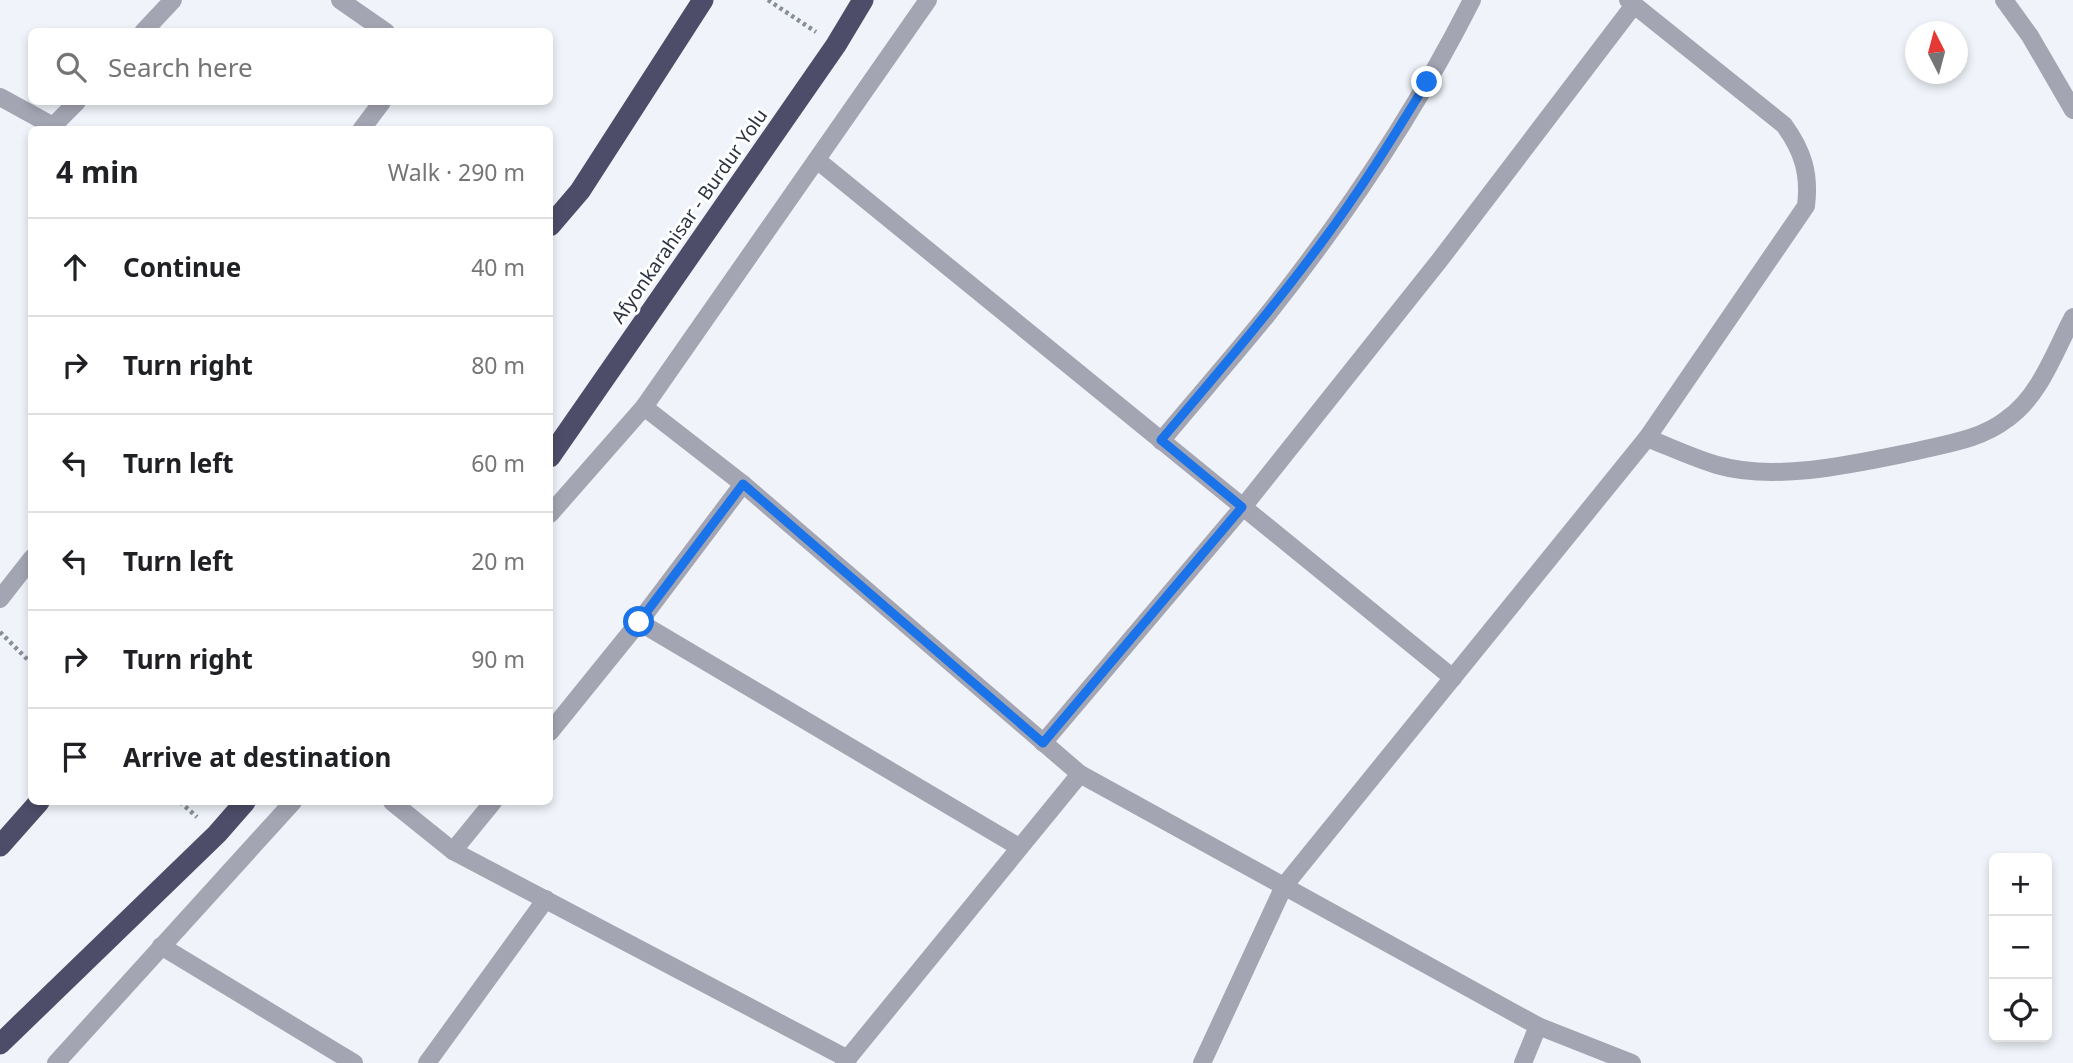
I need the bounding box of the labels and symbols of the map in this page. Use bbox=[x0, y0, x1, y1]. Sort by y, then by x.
north arrow bbox=[1905, 21, 1968, 84]
route end bbox=[1411, 66, 1442, 97]
street label: Afyonkarahisar - Burdur Yolu bbox=[605, 103, 773, 329]
route start bbox=[623, 606, 654, 637]

